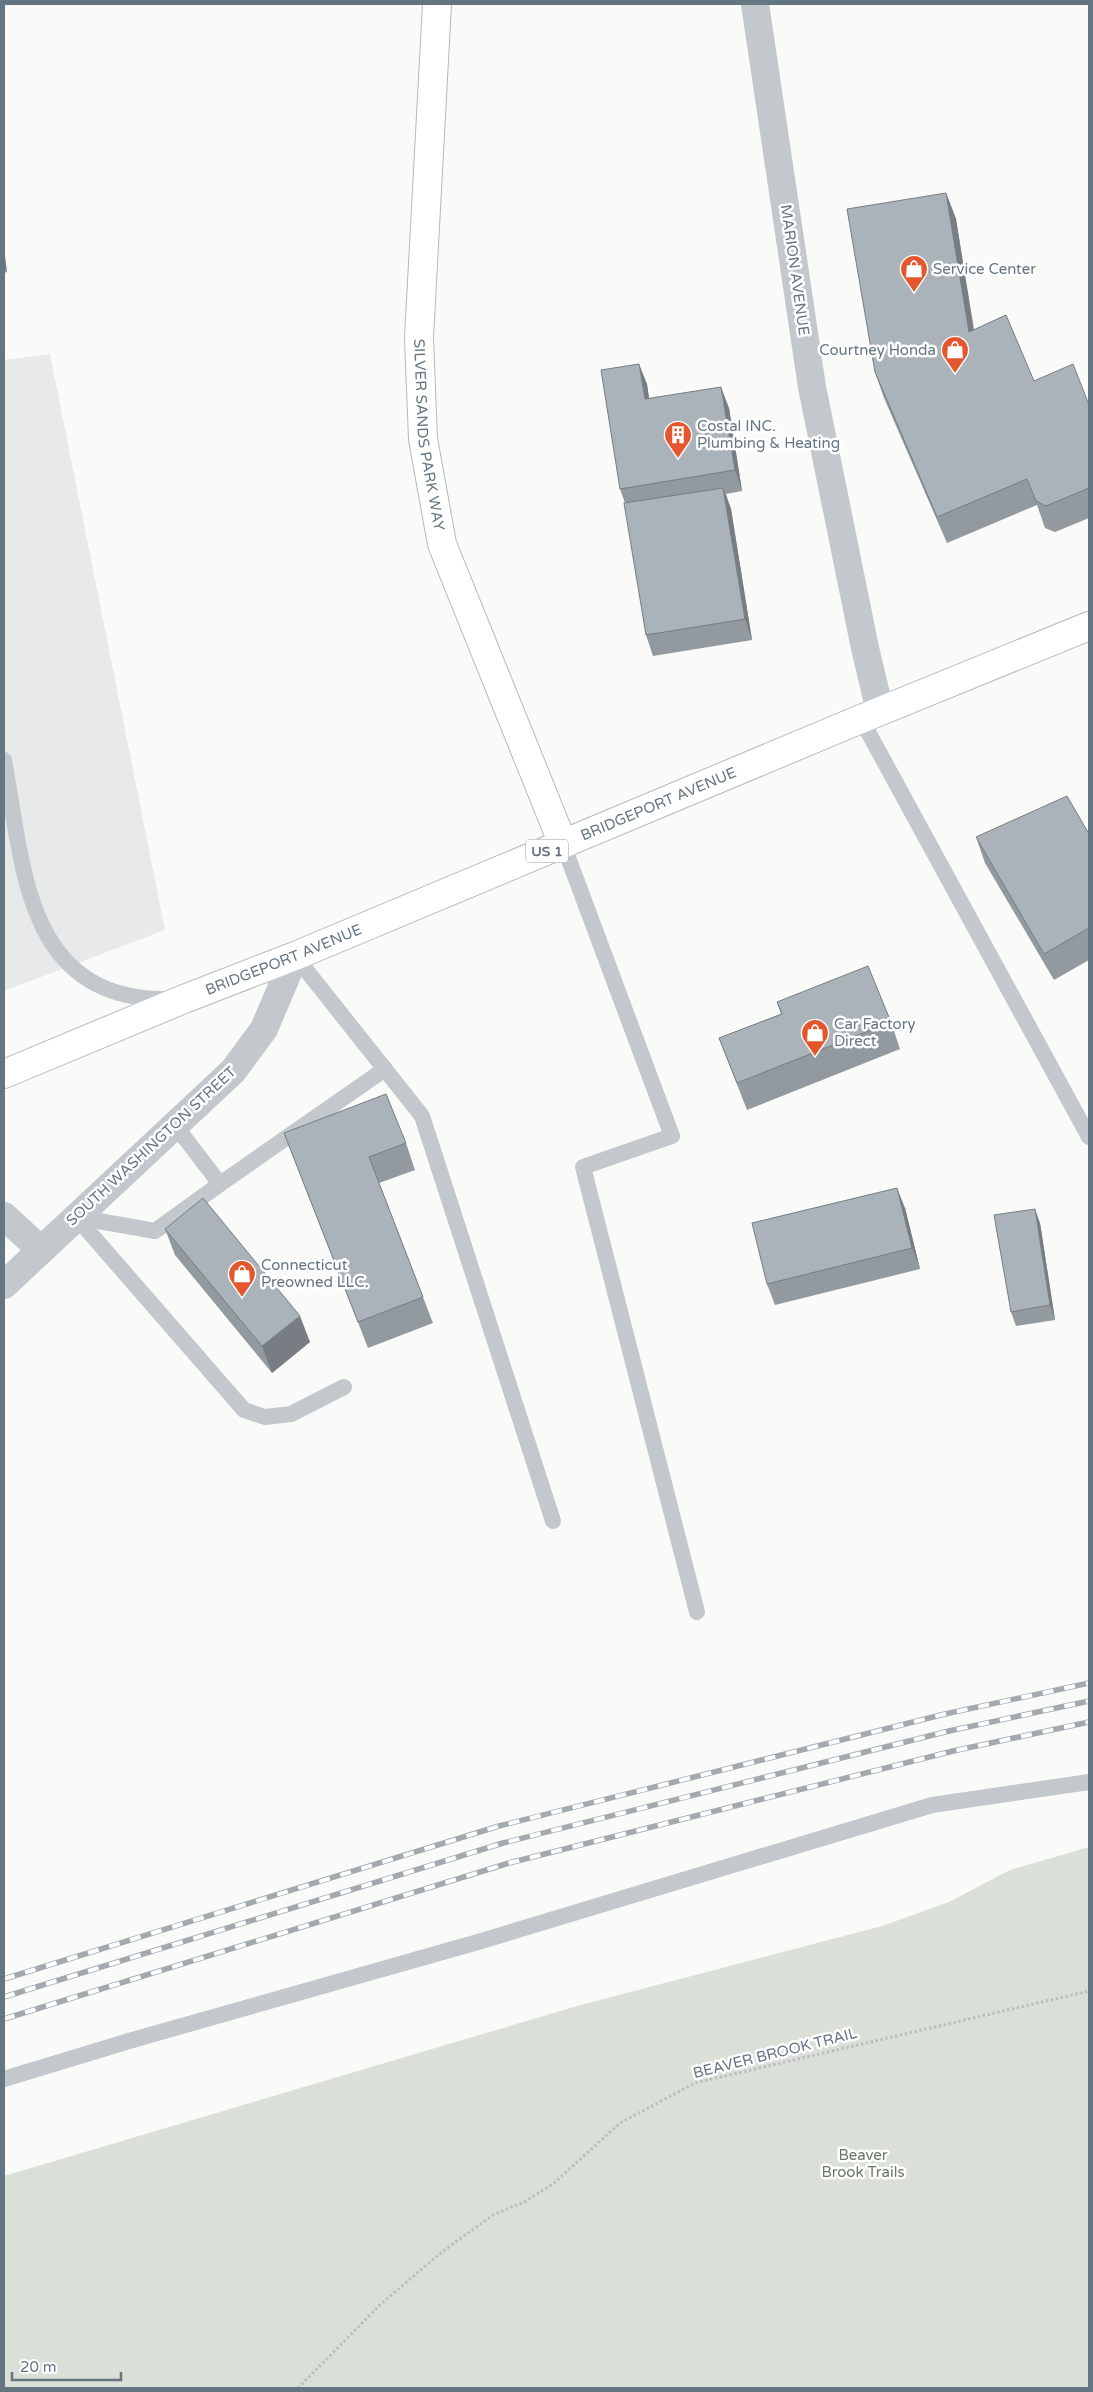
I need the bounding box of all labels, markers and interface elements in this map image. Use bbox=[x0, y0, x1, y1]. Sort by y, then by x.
street label: MARION AVENUE bbox=[777, 203, 813, 337]
shop icon: Service Center bbox=[899, 254, 929, 293]
place label: Service Center bbox=[933, 260, 1036, 278]
shop icon: Courtney Honda bbox=[940, 335, 970, 374]
street label: SILVER SANDS PARK WAY bbox=[410, 339, 449, 533]
place label: Courtney Honda bbox=[819, 341, 936, 359]
place label: Costal INC. Plumbing & Heating bbox=[697, 417, 840, 452]
building icon: Costal INC. Plumbing & Heating bbox=[663, 420, 693, 459]
street label: BRIDGEPORT AVENUE bbox=[578, 763, 739, 844]
road number: US 1 bbox=[526, 839, 568, 862]
street label: BRIDGEPORT AVENUE bbox=[203, 920, 364, 999]
place label: Car Factory Direct bbox=[834, 1015, 915, 1050]
shop icon: Car Factory Direct bbox=[800, 1018, 830, 1057]
street label: SOUTH WASHINGTON STREET bbox=[62, 1063, 240, 1229]
place label: Connecticut Preowned LLC. bbox=[261, 1256, 368, 1291]
shop icon: Connecticut Preowned LLC. bbox=[227, 1259, 257, 1298]
street label: BEAVER BROOK TRAIL bbox=[691, 2024, 859, 2082]
park label: Beaver Brook Trails bbox=[821, 2146, 905, 2181]
scale bar bbox=[12, 2350, 121, 2382]
text: 20 m bbox=[20, 2358, 57, 2376]

